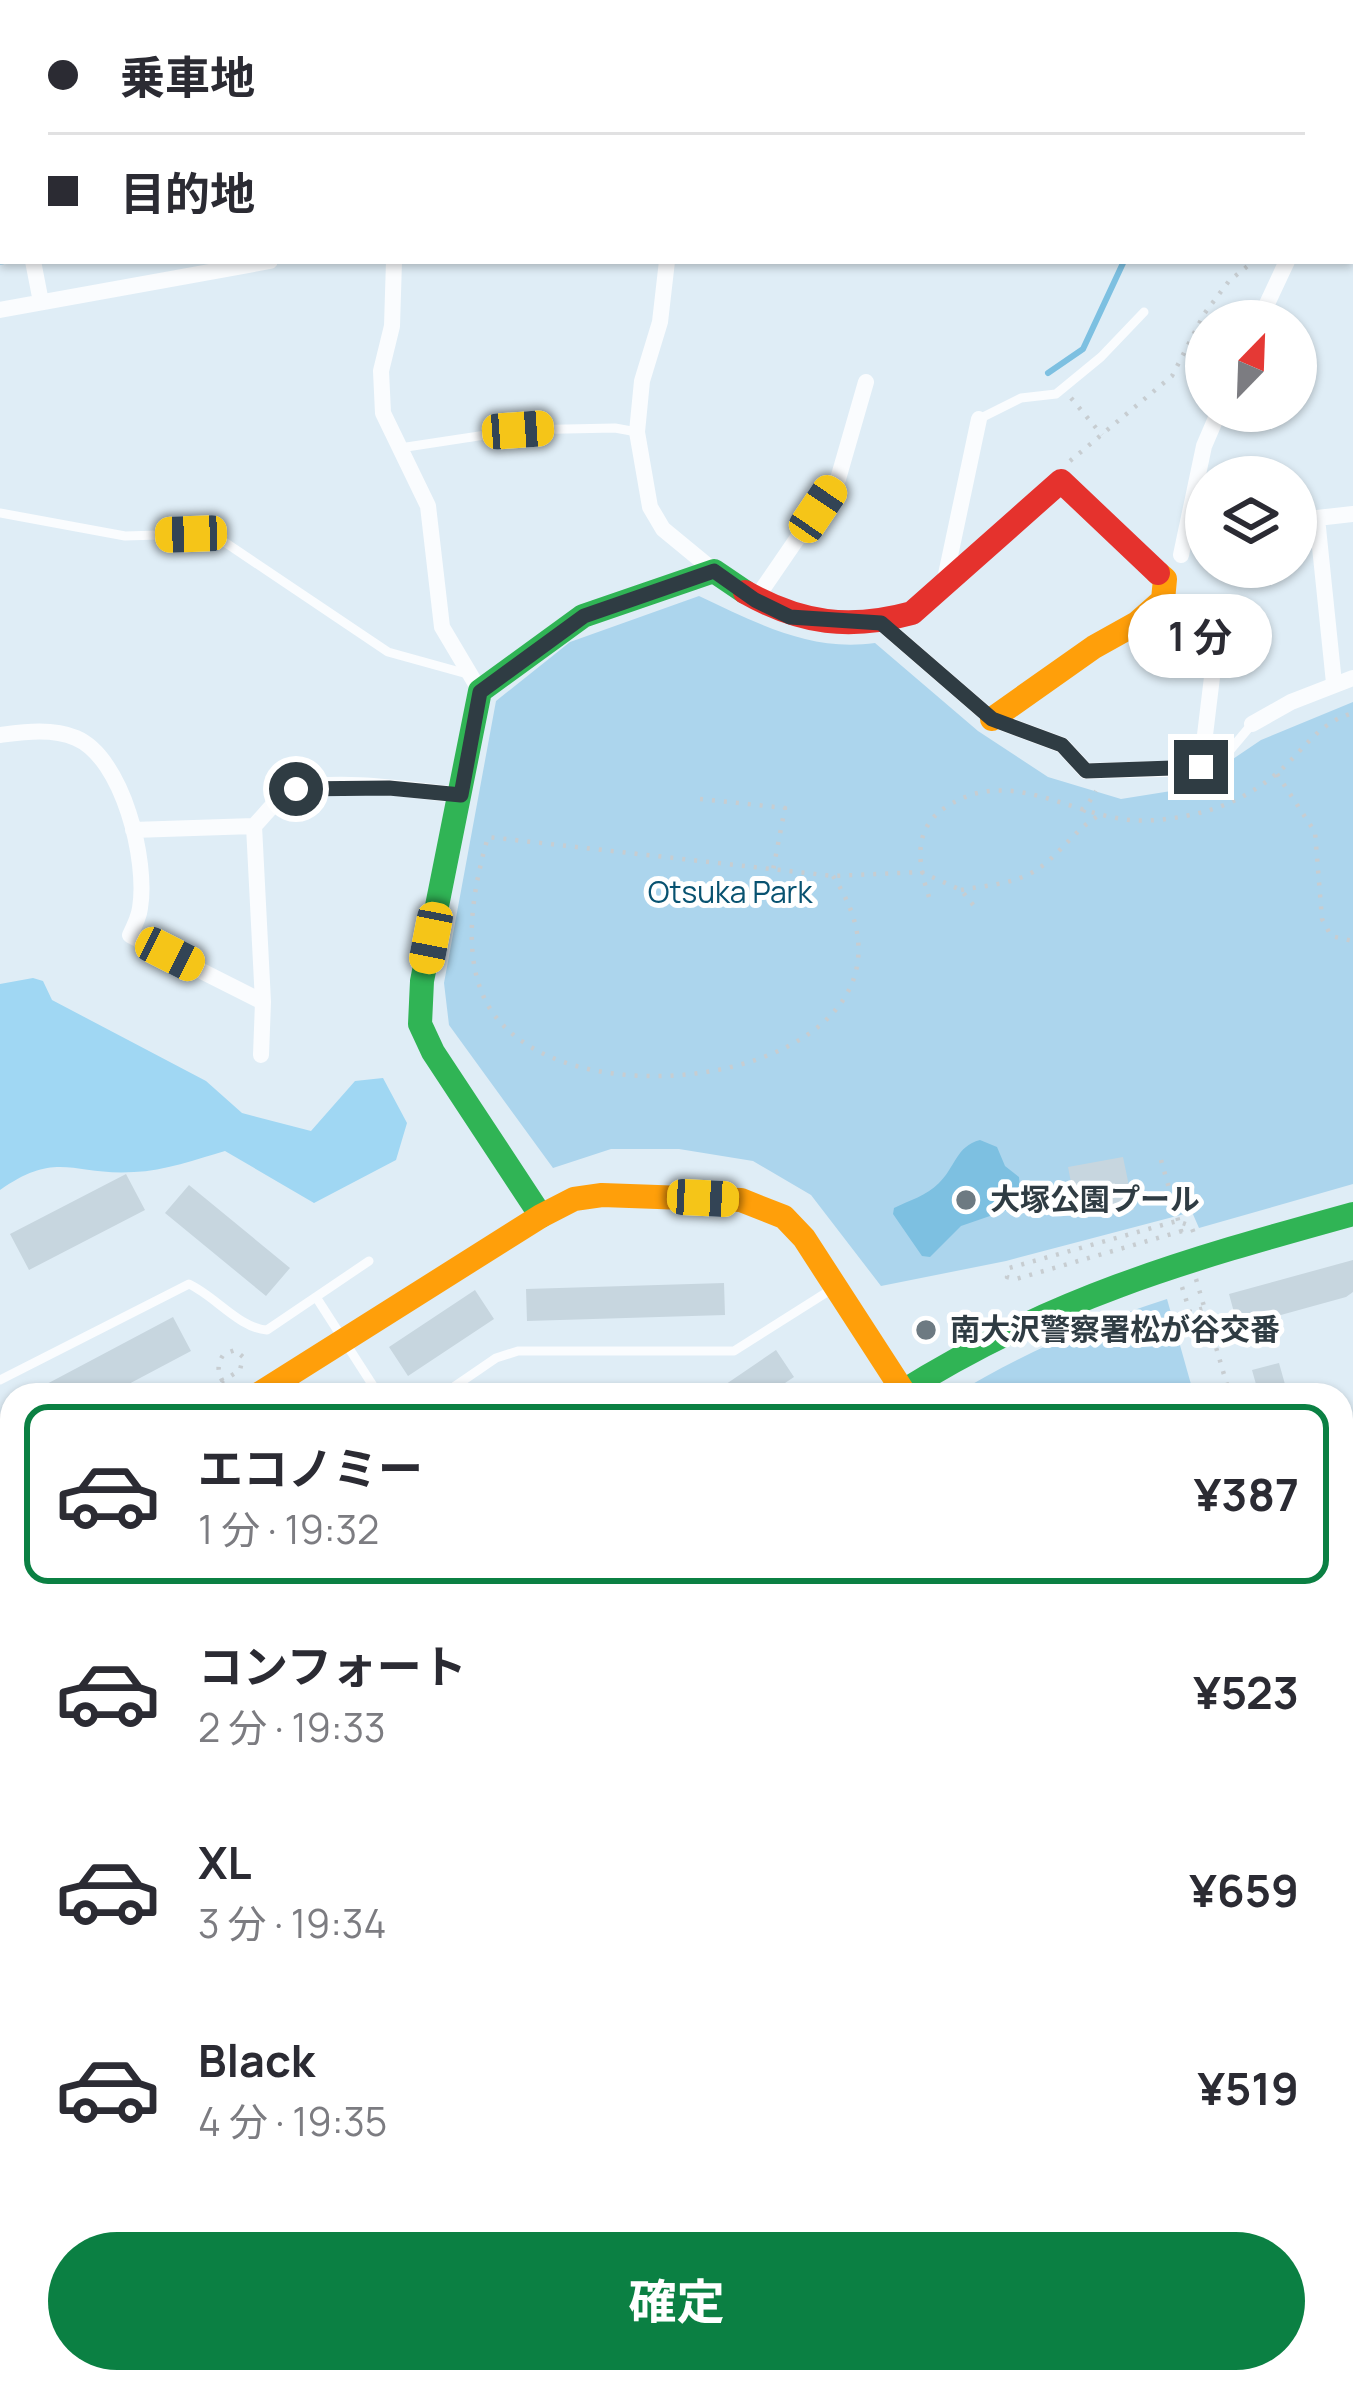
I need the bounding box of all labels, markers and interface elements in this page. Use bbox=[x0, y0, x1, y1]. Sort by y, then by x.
text: 乗車地 bbox=[120, 46, 255, 108]
text: 目的地 bbox=[120, 162, 255, 224]
north arrow bbox=[1185, 300, 1317, 432]
map controls bbox=[1185, 300, 1317, 588]
car bbox=[481, 410, 555, 450]
button: layers bbox=[1185, 456, 1317, 588]
car bbox=[783, 469, 853, 549]
car bbox=[154, 515, 228, 553]
callout: 1 分 bbox=[1129, 593, 1273, 677]
text: 1 分 bbox=[1168, 609, 1232, 663]
route end bbox=[1174, 740, 1228, 794]
route start bbox=[269, 762, 323, 816]
park label: Otsuka Park bbox=[648, 871, 813, 912]
car bbox=[406, 899, 456, 977]
car bbox=[130, 922, 210, 986]
car bbox=[666, 1178, 740, 1218]
place label: 大塚公園プール bbox=[990, 1178, 1200, 1219]
marker: 大塚公園プール bbox=[953, 1187, 979, 1213]
place label: 南大沢警察署松が谷交番 bbox=[950, 1308, 1280, 1349]
marker: 南大沢警察署松が谷交番 bbox=[913, 1317, 939, 1343]
text: エコノミー bbox=[198, 1437, 423, 1499]
icon: car bbox=[54, 1440, 162, 1548]
text: ¥387 bbox=[1194, 1463, 1299, 1525]
text: 1 分 · 19:32 bbox=[198, 1502, 379, 1556]
text: コンフォート bbox=[198, 1635, 467, 1697]
icon: car bbox=[54, 1638, 162, 1746]
text: ¥523 bbox=[1193, 1661, 1299, 1723]
text: 2 分 · 19:33 bbox=[198, 1700, 386, 1754]
text: XL bbox=[198, 1831, 252, 1893]
icon: car bbox=[54, 1836, 162, 1944]
text: ¥659 bbox=[1189, 1859, 1299, 1921]
text: 3 分 · 19:34 bbox=[198, 1896, 386, 1950]
text: Black bbox=[198, 2029, 315, 2091]
icon: car bbox=[54, 2034, 162, 2142]
text: ¥519 bbox=[1197, 2057, 1299, 2119]
text: 4 分 · 19:35 bbox=[198, 2094, 387, 2148]
button: 確定 bbox=[48, 2232, 1305, 2370]

